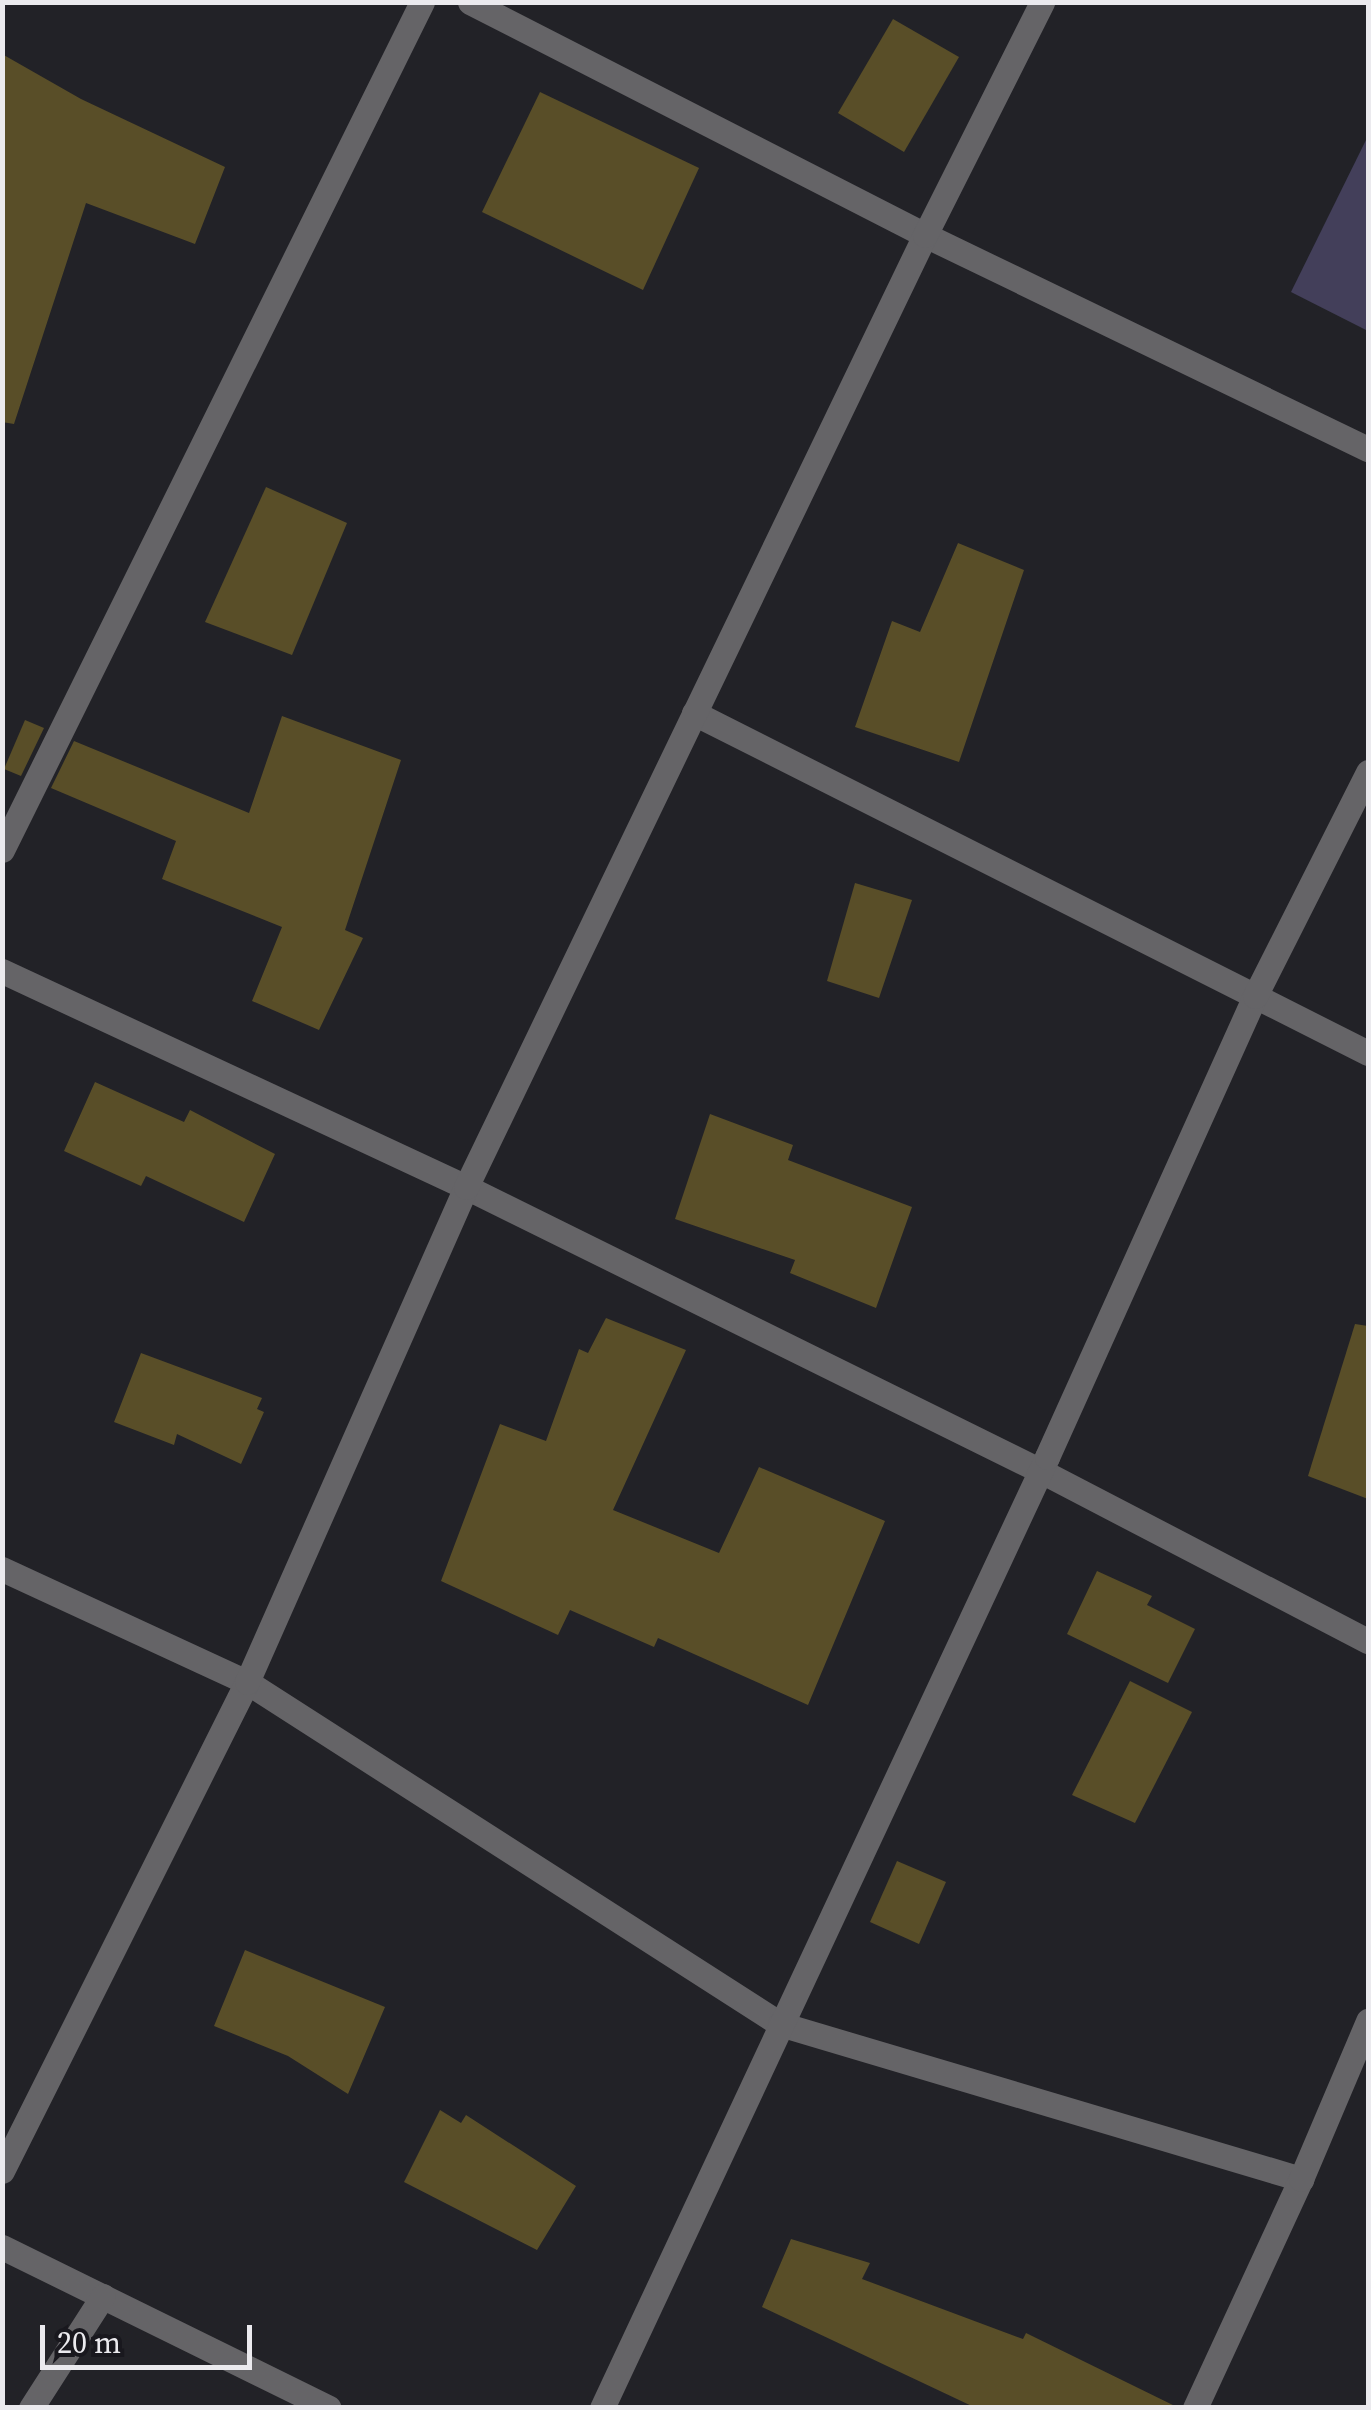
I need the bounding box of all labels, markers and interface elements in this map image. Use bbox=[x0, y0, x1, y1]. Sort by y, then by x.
scale bar bbox=[45, 2305, 258, 2367]
text: 20 m bbox=[57, 2322, 121, 2363]

